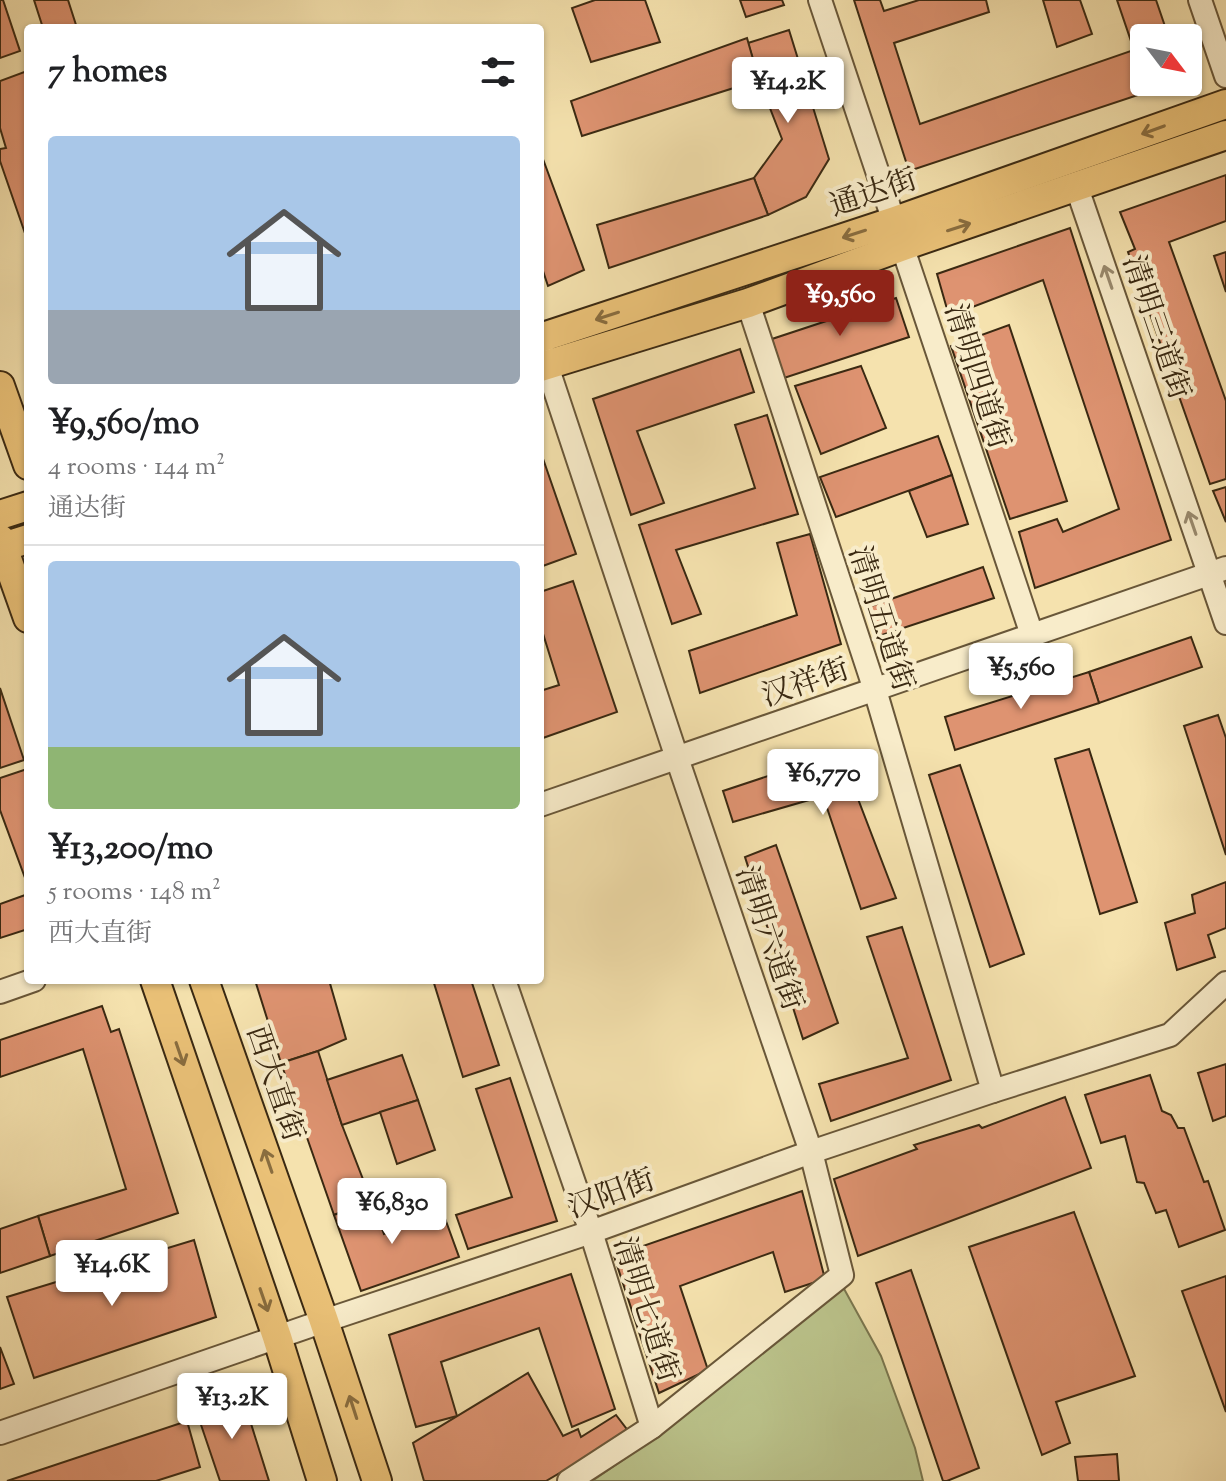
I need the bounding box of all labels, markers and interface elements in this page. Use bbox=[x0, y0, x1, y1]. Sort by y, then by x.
north arrow bbox=[1130, 24, 1202, 96]
map controls bbox=[1130, 24, 1202, 96]
text: 7 homes bbox=[48, 48, 167, 97]
icon: filters bbox=[476, 50, 520, 94]
pin: ¥14.2K bbox=[723, 57, 853, 125]
text: ¥14.2K bbox=[750, 64, 826, 101]
one-way arrow bbox=[1141, 124, 1165, 138]
street label: 通达街 bbox=[824, 159, 923, 229]
icon: home bbox=[212, 188, 356, 332]
one-way arrow bbox=[946, 219, 971, 233]
one-way arrow bbox=[842, 228, 867, 243]
street label: 清明三道街 bbox=[1110, 250, 1199, 406]
one-way arrow bbox=[1099, 264, 1114, 289]
pin: ¥9,560 bbox=[775, 270, 905, 338]
text: ¥9,560 bbox=[804, 277, 876, 314]
street label: 清明四道街 bbox=[932, 299, 1019, 455]
one-way arrow bbox=[595, 309, 620, 324]
text: ¥9,560/mo bbox=[48, 400, 199, 449]
text: 4 rooms · 144 m² bbox=[48, 449, 225, 486]
text: 通达街 bbox=[48, 491, 126, 528]
one-way arrow bbox=[1183, 510, 1198, 535]
street label: 清明五道街 bbox=[836, 541, 923, 697]
icon: home bbox=[212, 613, 356, 757]
pin: ¥5,560 bbox=[956, 643, 1086, 711]
street label: 汉祥街 bbox=[756, 649, 855, 719]
text: ¥5,560 bbox=[987, 650, 1055, 687]
pin: ¥6,770 bbox=[758, 749, 888, 817]
text: ¥6,770 bbox=[785, 756, 861, 793]
text: ¥13,200/mo bbox=[48, 825, 213, 874]
street label: 清明六道街 bbox=[723, 861, 812, 1017]
text: 5 rooms · 148 m² bbox=[48, 874, 221, 911]
text: 西大直街 bbox=[48, 916, 152, 953]
street label: 西大直街 bbox=[234, 1020, 313, 1148]
one-way arrow bbox=[173, 1041, 188, 1066]
one-way arrow bbox=[260, 1149, 274, 1174]
street label: 汉阳街 bbox=[562, 1160, 661, 1231]
pin: ¥6,830 bbox=[327, 1178, 457, 1246]
text: ¥6,830 bbox=[355, 1185, 429, 1222]
street label: 清明七道街 bbox=[601, 1232, 688, 1388]
pin: ¥14.6K bbox=[47, 1240, 177, 1308]
text: ¥14.6K bbox=[74, 1247, 150, 1284]
one-way arrow bbox=[258, 1287, 272, 1312]
pin: ¥13.2K bbox=[167, 1373, 297, 1441]
text: ¥13.2K bbox=[195, 1380, 269, 1417]
one-way arrow bbox=[344, 1395, 359, 1420]

